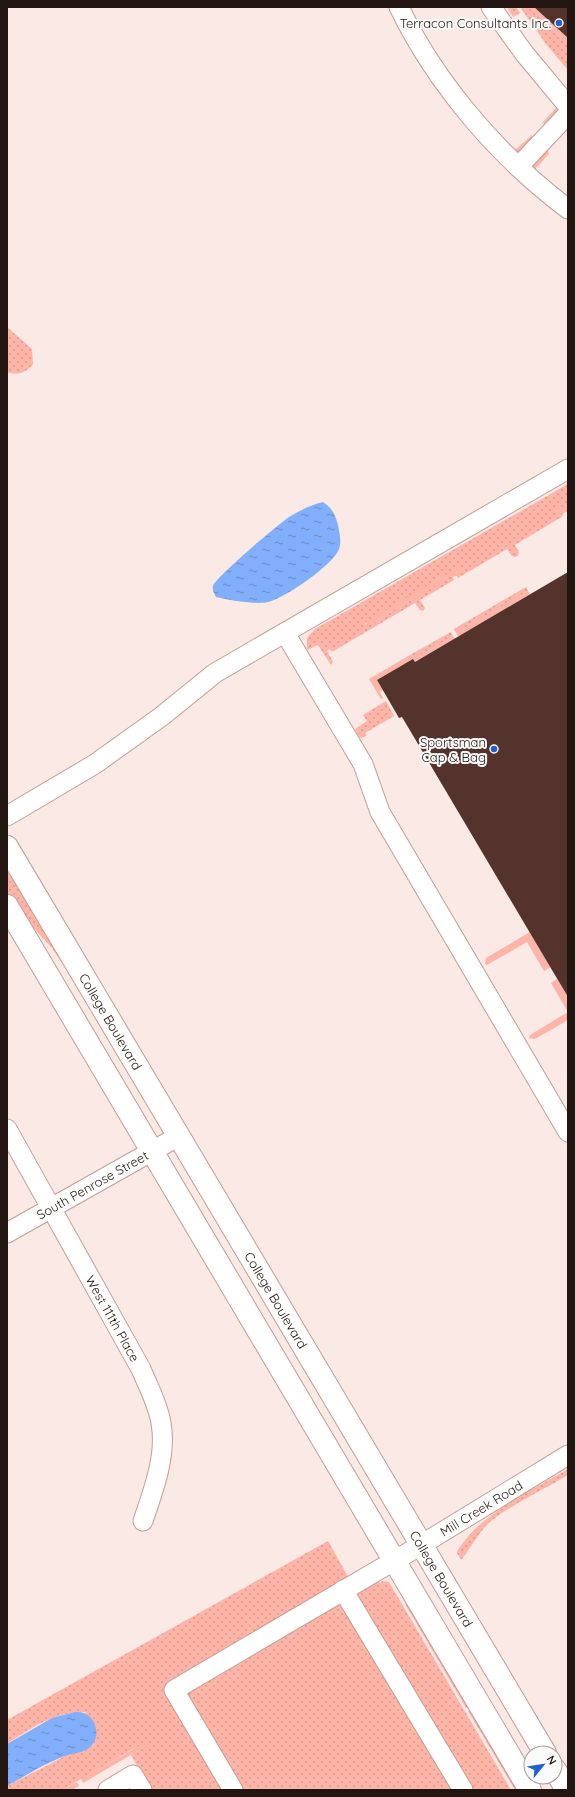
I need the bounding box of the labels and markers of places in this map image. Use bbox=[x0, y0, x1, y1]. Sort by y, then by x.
place label: Terracon Consultants Inc. bbox=[400, 15, 551, 31]
marker: Terracon Consultants Inc. bbox=[554, 18, 564, 28]
place label: Sportsman Cap & Bag bbox=[420, 734, 486, 765]
marker: Sportsman Cap & Bag bbox=[489, 744, 499, 754]

